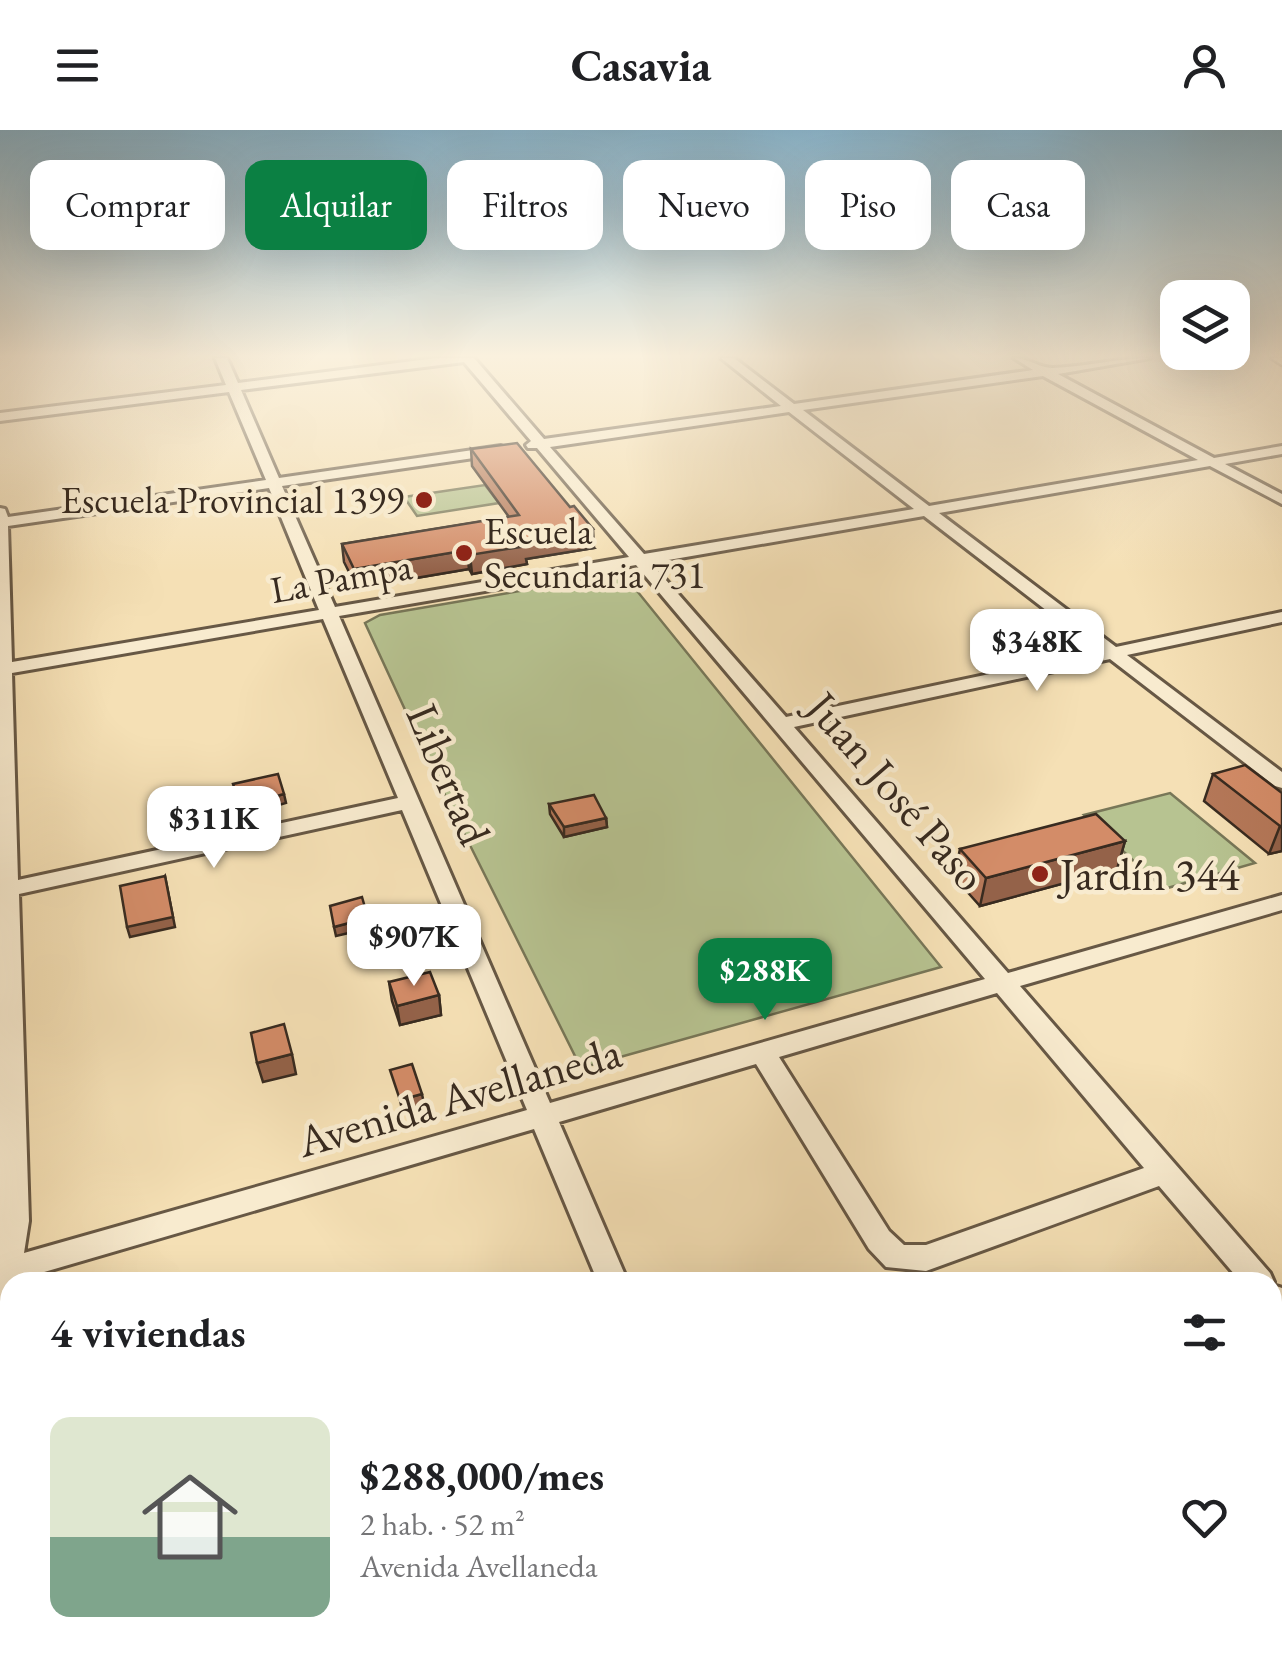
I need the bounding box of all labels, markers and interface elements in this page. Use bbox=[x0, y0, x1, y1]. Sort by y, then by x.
text: Casavia bbox=[571, 36, 711, 94]
icon: menu bbox=[50, 38, 105, 93]
icon: person bbox=[1177, 38, 1232, 93]
chip: Comprar bbox=[30, 160, 225, 250]
chip: Alquilar bbox=[245, 160, 427, 250]
chip: Filtros bbox=[447, 160, 603, 250]
chip: Nuevo bbox=[623, 160, 785, 250]
chip: Piso bbox=[805, 160, 931, 250]
chip: Casa bbox=[951, 160, 1085, 250]
map controls bbox=[1160, 280, 1250, 370]
button: layers bbox=[1160, 280, 1250, 370]
place label: Escuela Provincial 1399 bbox=[61, 475, 404, 524]
marker: Escuela Provincial 1399 bbox=[413, 489, 435, 511]
place label: Escuela Secundaria 731 bbox=[484, 506, 706, 599]
street label: La Pampa bbox=[266, 541, 416, 614]
marker: Escuela Secundaria 731 bbox=[453, 542, 475, 564]
pin: $348K bbox=[967, 609, 1107, 694]
text: $348K bbox=[992, 620, 1082, 662]
street label: Juan José Paso bbox=[792, 676, 999, 903]
street label: Libertad bbox=[393, 695, 505, 854]
pin: $311K bbox=[144, 786, 284, 871]
text: $311K bbox=[169, 797, 259, 839]
place label: Jardín 344 bbox=[1056, 845, 1240, 903]
marker: Jardín 344 bbox=[1029, 863, 1051, 885]
pin: $907K bbox=[344, 904, 484, 989]
text: $907K bbox=[369, 915, 459, 957]
pin: $288K bbox=[695, 938, 835, 1023]
text: $288K bbox=[720, 949, 810, 991]
street label: Avenida Avellaneda bbox=[290, 1022, 628, 1170]
text: 4 viviendas bbox=[50, 1305, 246, 1360]
icon: filters bbox=[1177, 1305, 1232, 1360]
text: $288,000/mes bbox=[360, 1448, 604, 1503]
icon: home bbox=[130, 1457, 250, 1577]
icon: heart bbox=[1177, 1490, 1232, 1545]
text: 2 hab. · 52 m² bbox=[360, 1503, 525, 1545]
text: Avenida Avellaneda bbox=[360, 1545, 597, 1587]

